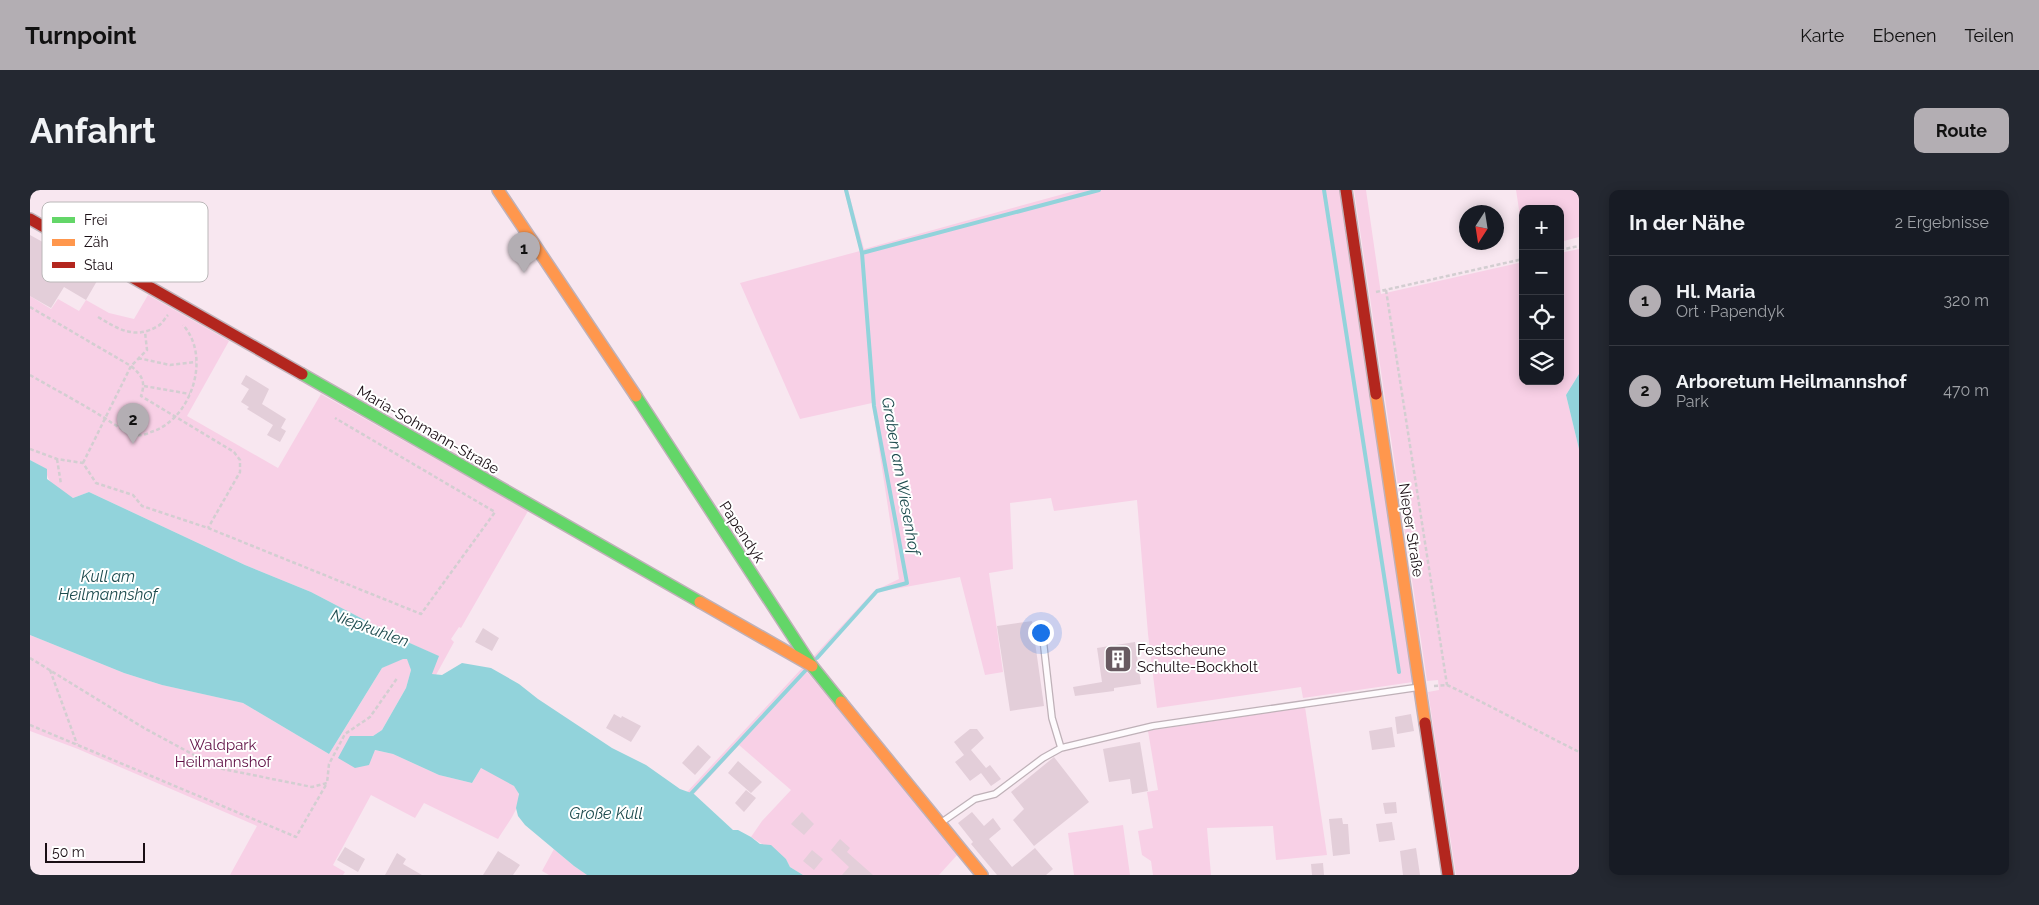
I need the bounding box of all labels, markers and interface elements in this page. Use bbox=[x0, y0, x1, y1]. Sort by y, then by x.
text: Turnpoint bbox=[25, 21, 137, 50]
text: Karte bbox=[1800, 25, 1844, 46]
text: Ebenen bbox=[1872, 25, 1937, 46]
text: Teilen bbox=[1965, 25, 2014, 46]
button: Route bbox=[1914, 108, 2009, 153]
text: Anfahrt bbox=[30, 110, 156, 151]
legend bbox=[42, 202, 208, 282]
north arrow bbox=[1459, 205, 1504, 250]
map controls bbox=[1519, 205, 1564, 385]
button: + bbox=[1519, 205, 1564, 250]
text: In der Nähe bbox=[1629, 210, 1745, 235]
text: Frei bbox=[84, 212, 108, 228]
text: 2 Ergebnisse bbox=[1895, 213, 1989, 232]
pin: 1 bbox=[508, 232, 540, 273]
text: Zäh bbox=[84, 234, 109, 250]
button: − bbox=[1519, 250, 1564, 295]
text: Stau bbox=[84, 257, 113, 273]
text: Hl. Maria bbox=[1676, 280, 1755, 302]
text: 1 bbox=[1641, 291, 1649, 310]
text: 320 m bbox=[1944, 291, 1989, 310]
button: locate bbox=[1519, 295, 1564, 340]
text: Ort · Papendyk bbox=[1676, 302, 1784, 321]
button: layers bbox=[1519, 340, 1564, 385]
text: Arboretum Heilmannshof bbox=[1676, 370, 1907, 392]
text: 2 bbox=[1640, 381, 1650, 400]
text: 470 m bbox=[1943, 381, 1989, 400]
street label: Maria-Sohmann-Straße bbox=[354, 382, 503, 478]
text: Park bbox=[1676, 392, 1709, 411]
water label: Graben am Wiesenhof bbox=[878, 396, 925, 558]
pin: 2 bbox=[117, 403, 149, 444]
street label: Nieper Straße bbox=[1395, 482, 1427, 578]
street label: Papendyk bbox=[715, 498, 769, 566]
water label: Kull am Heilmannshof bbox=[58, 567, 160, 604]
water label: Niepkuhlen bbox=[328, 605, 412, 651]
your location bbox=[1028, 620, 1054, 646]
place label: Festscheune Schulte-Bockholt bbox=[1137, 641, 1258, 676]
building icon: Festscheune Schulte-Bockholt bbox=[1103, 644, 1133, 674]
park label: Waldpark Heilmannshof bbox=[175, 736, 272, 771]
water label: Große Kull bbox=[569, 804, 643, 823]
scale bar bbox=[45, 840, 145, 863]
text: 50 m bbox=[52, 844, 85, 860]

